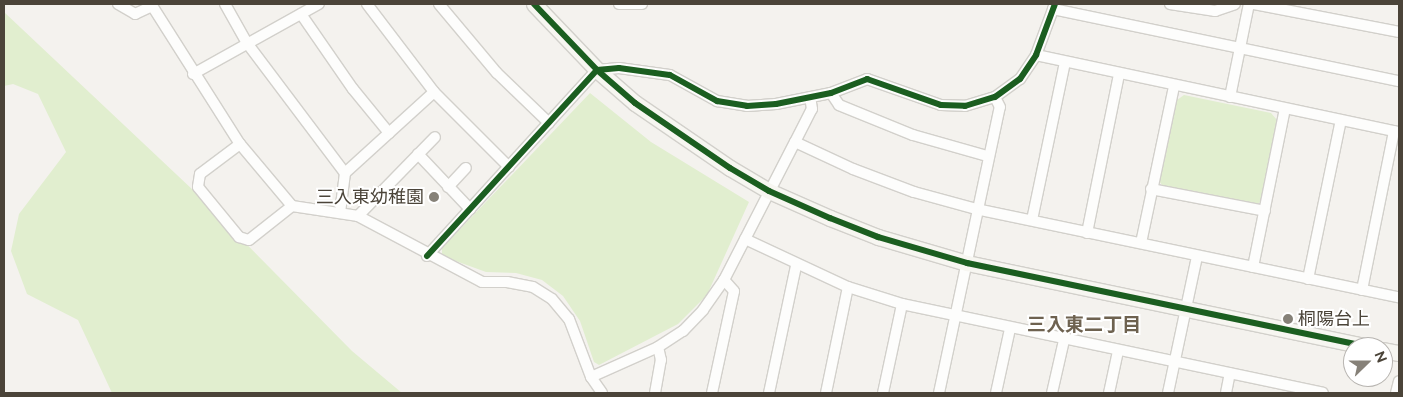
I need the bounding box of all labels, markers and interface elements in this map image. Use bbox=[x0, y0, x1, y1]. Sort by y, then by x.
place label: 三入東幼稚園 bbox=[316, 186, 424, 208]
marker: 三入東幼稚園 bbox=[428, 191, 440, 203]
place label: 桐陽台上 bbox=[1298, 308, 1370, 330]
marker: 桐陽台上 bbox=[1282, 313, 1294, 325]
district label: 三入東二丁目 bbox=[1027, 314, 1141, 336]
north arrow bbox=[1343, 337, 1393, 387]
text: N bbox=[1372, 349, 1390, 365]

